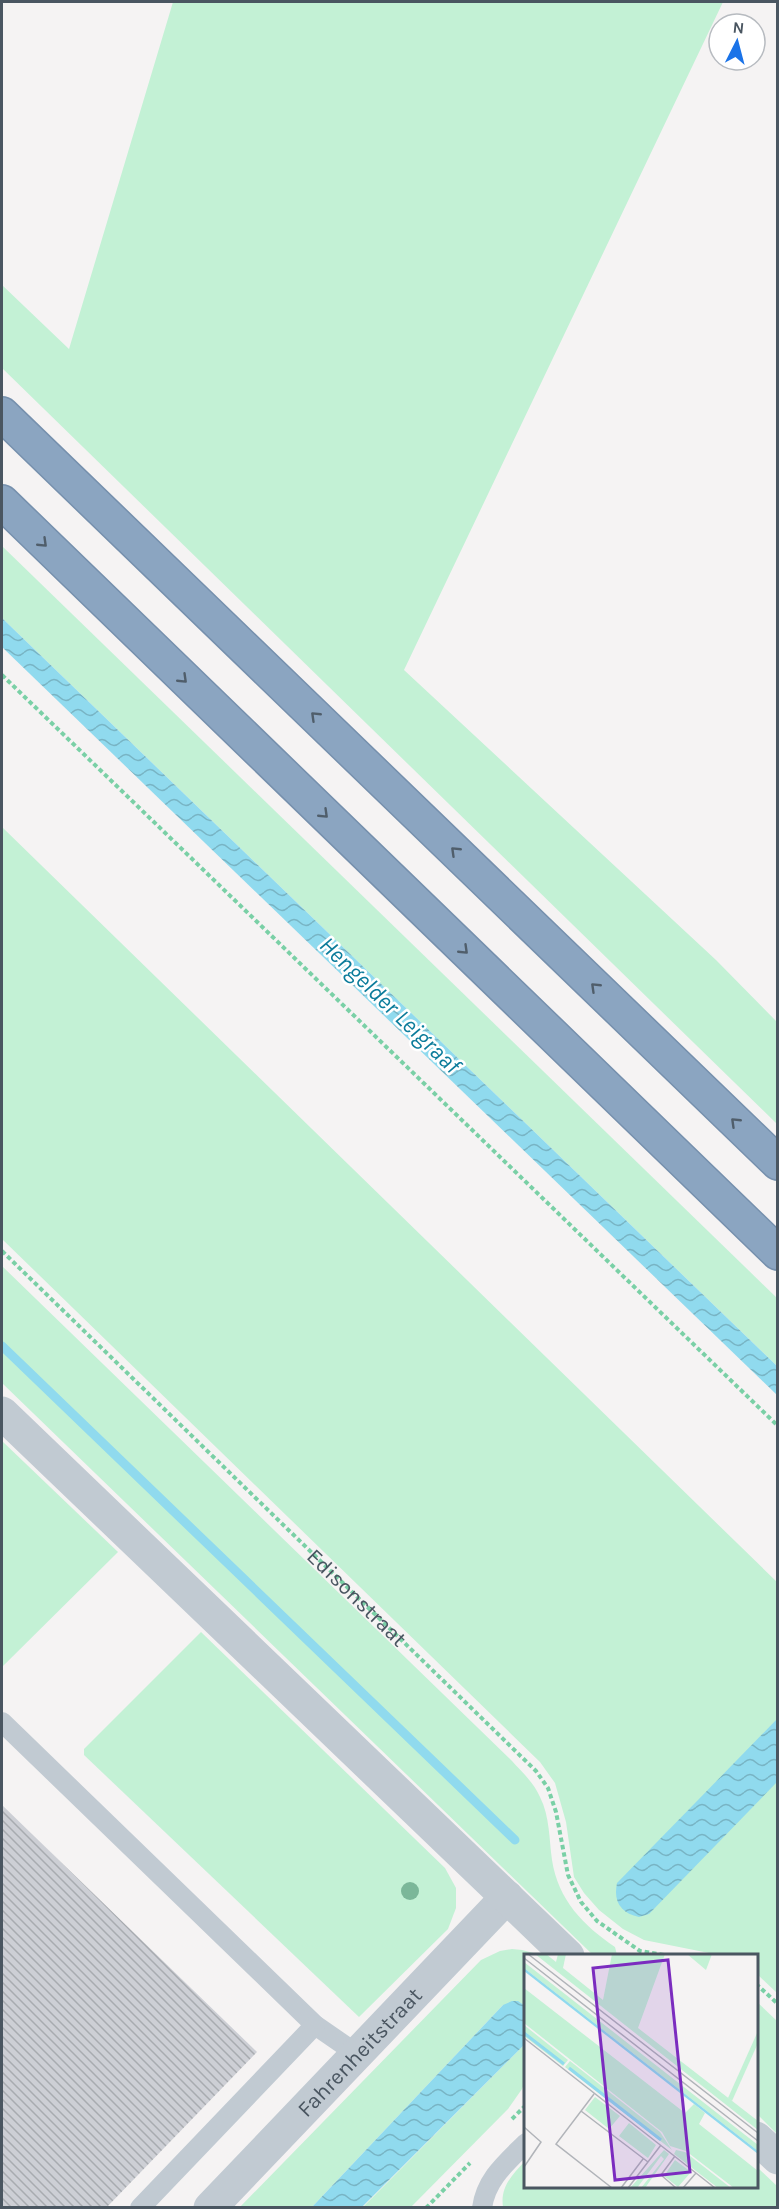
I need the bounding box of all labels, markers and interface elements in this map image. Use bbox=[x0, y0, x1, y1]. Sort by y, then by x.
north arrow bbox=[707, 12, 767, 72]
text: N bbox=[732, 18, 745, 38]
one-way arrow bbox=[37, 536, 47, 547]
one-way arrow bbox=[177, 672, 187, 683]
one-way arrow bbox=[311, 712, 321, 723]
one-way arrow bbox=[316, 807, 327, 818]
one-way arrow bbox=[451, 848, 462, 859]
water label: Hengelder Leigraaf bbox=[314, 931, 468, 1081]
one-way arrow bbox=[457, 943, 467, 954]
one-way arrow bbox=[592, 983, 603, 994]
one-way arrow bbox=[732, 1118, 742, 1129]
street label: Edisonstraat bbox=[301, 1543, 412, 1652]
inset map bbox=[524, 1954, 758, 2188]
street label: Fahrenheitstraat bbox=[292, 1982, 428, 2122]

